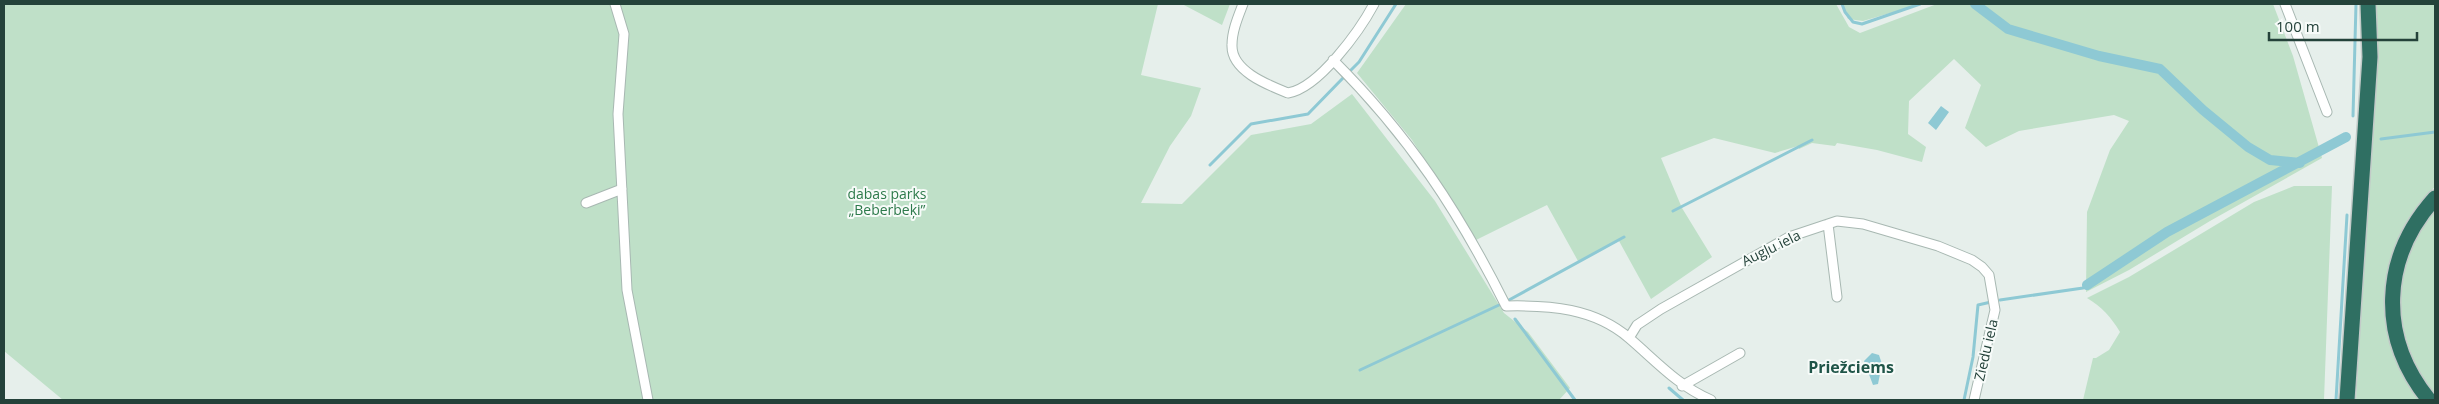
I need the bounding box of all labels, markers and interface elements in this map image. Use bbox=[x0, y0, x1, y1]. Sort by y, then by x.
scale bar bbox=[2269, 10, 2416, 42]
text: 100 m bbox=[2276, 16, 2320, 36]
park label: dabas parks „Beberbeķi” bbox=[847, 184, 927, 219]
street label: Augļu iela bbox=[1738, 225, 1803, 270]
street label: Ziedu iela bbox=[1969, 317, 2002, 383]
district label: Priežciems bbox=[1808, 356, 1894, 378]

